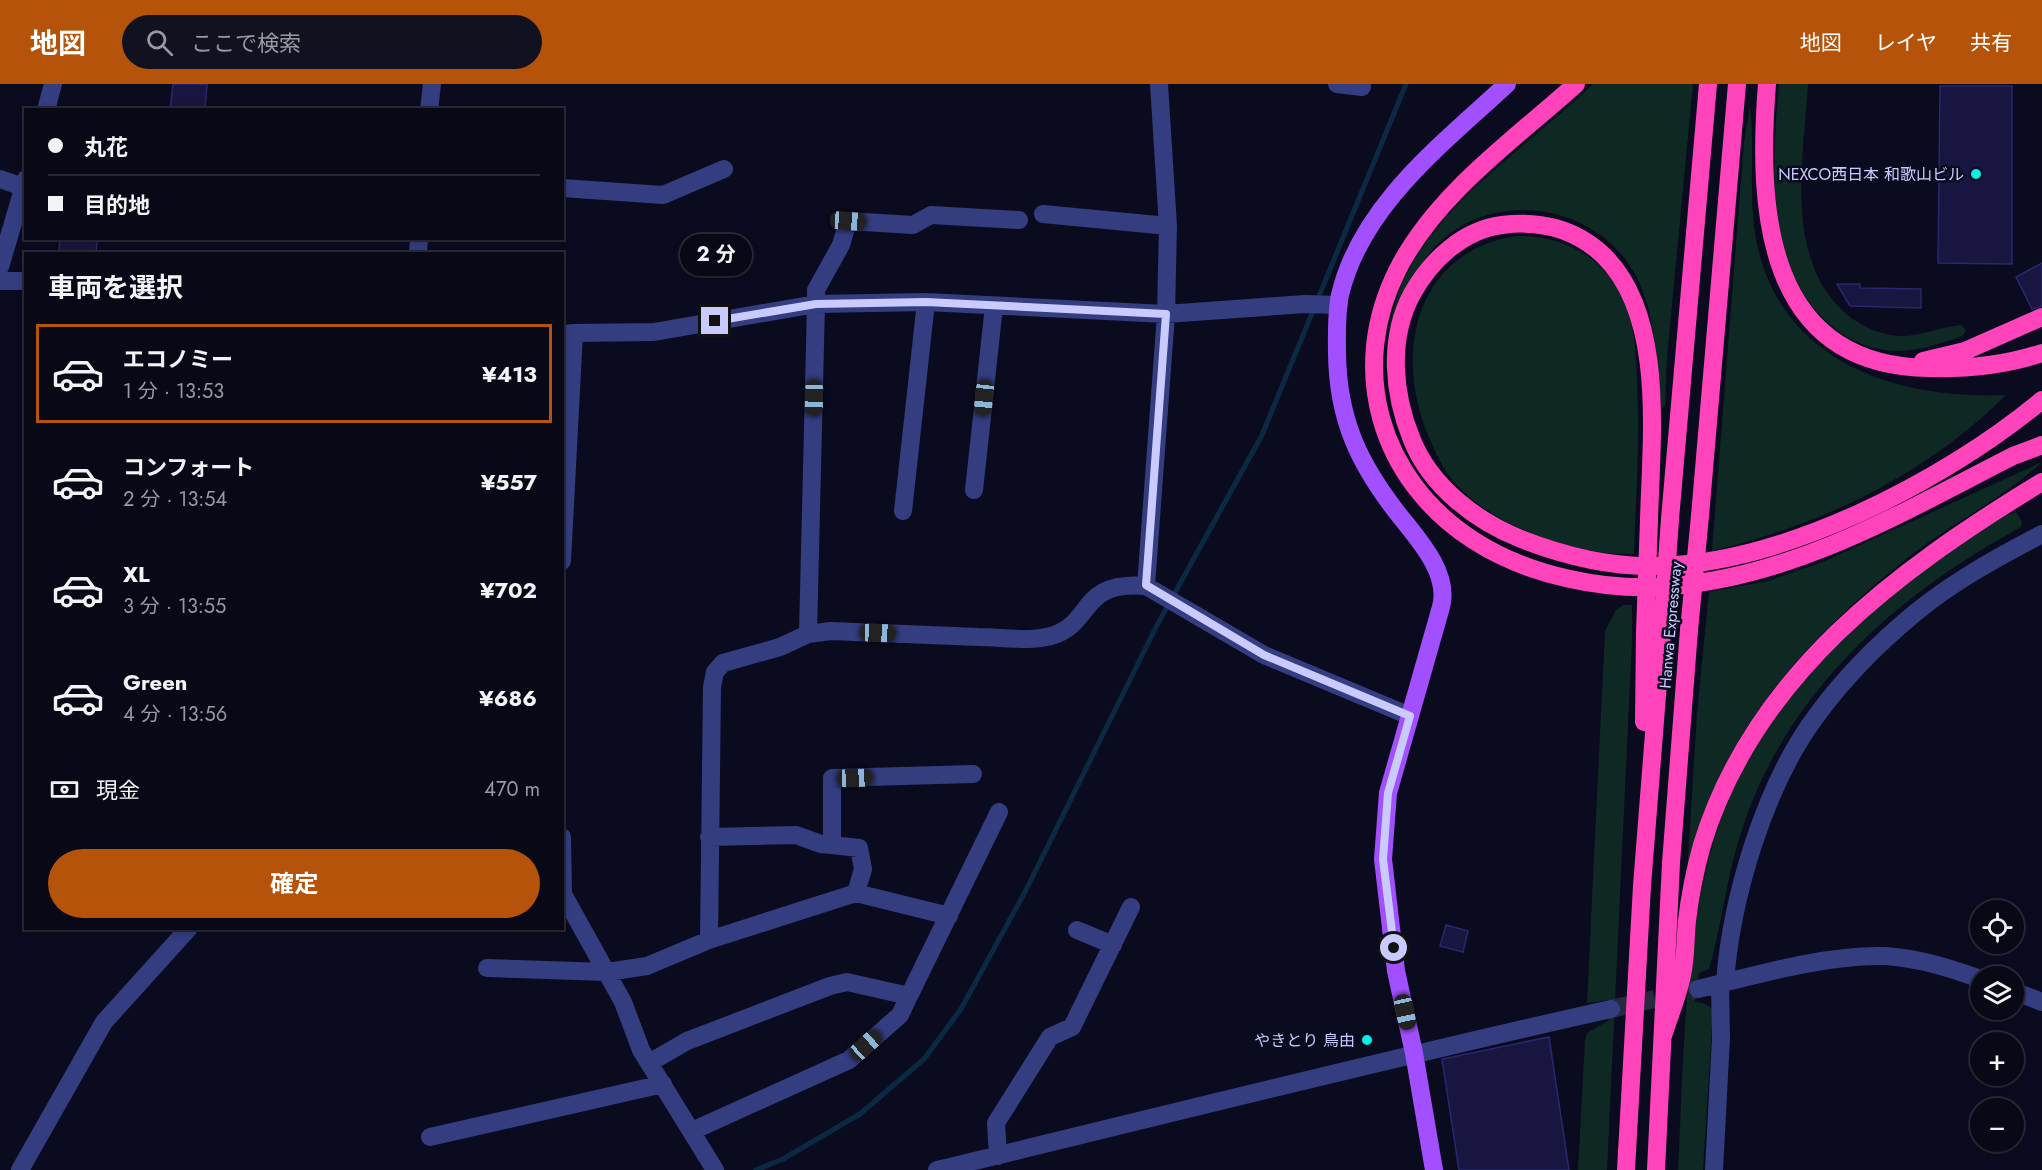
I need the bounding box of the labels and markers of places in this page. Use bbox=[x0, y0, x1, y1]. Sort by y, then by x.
place label: NEXCO西日本 和歌山ビル bbox=[1778, 163, 1964, 186]
marker: NEXCO西日本 和歌山ビル bbox=[1969, 167, 1983, 181]
place label: やきとり 鳥由 bbox=[1254, 1029, 1355, 1052]
marker: やきとり 鳥由 bbox=[1360, 1033, 1374, 1047]

